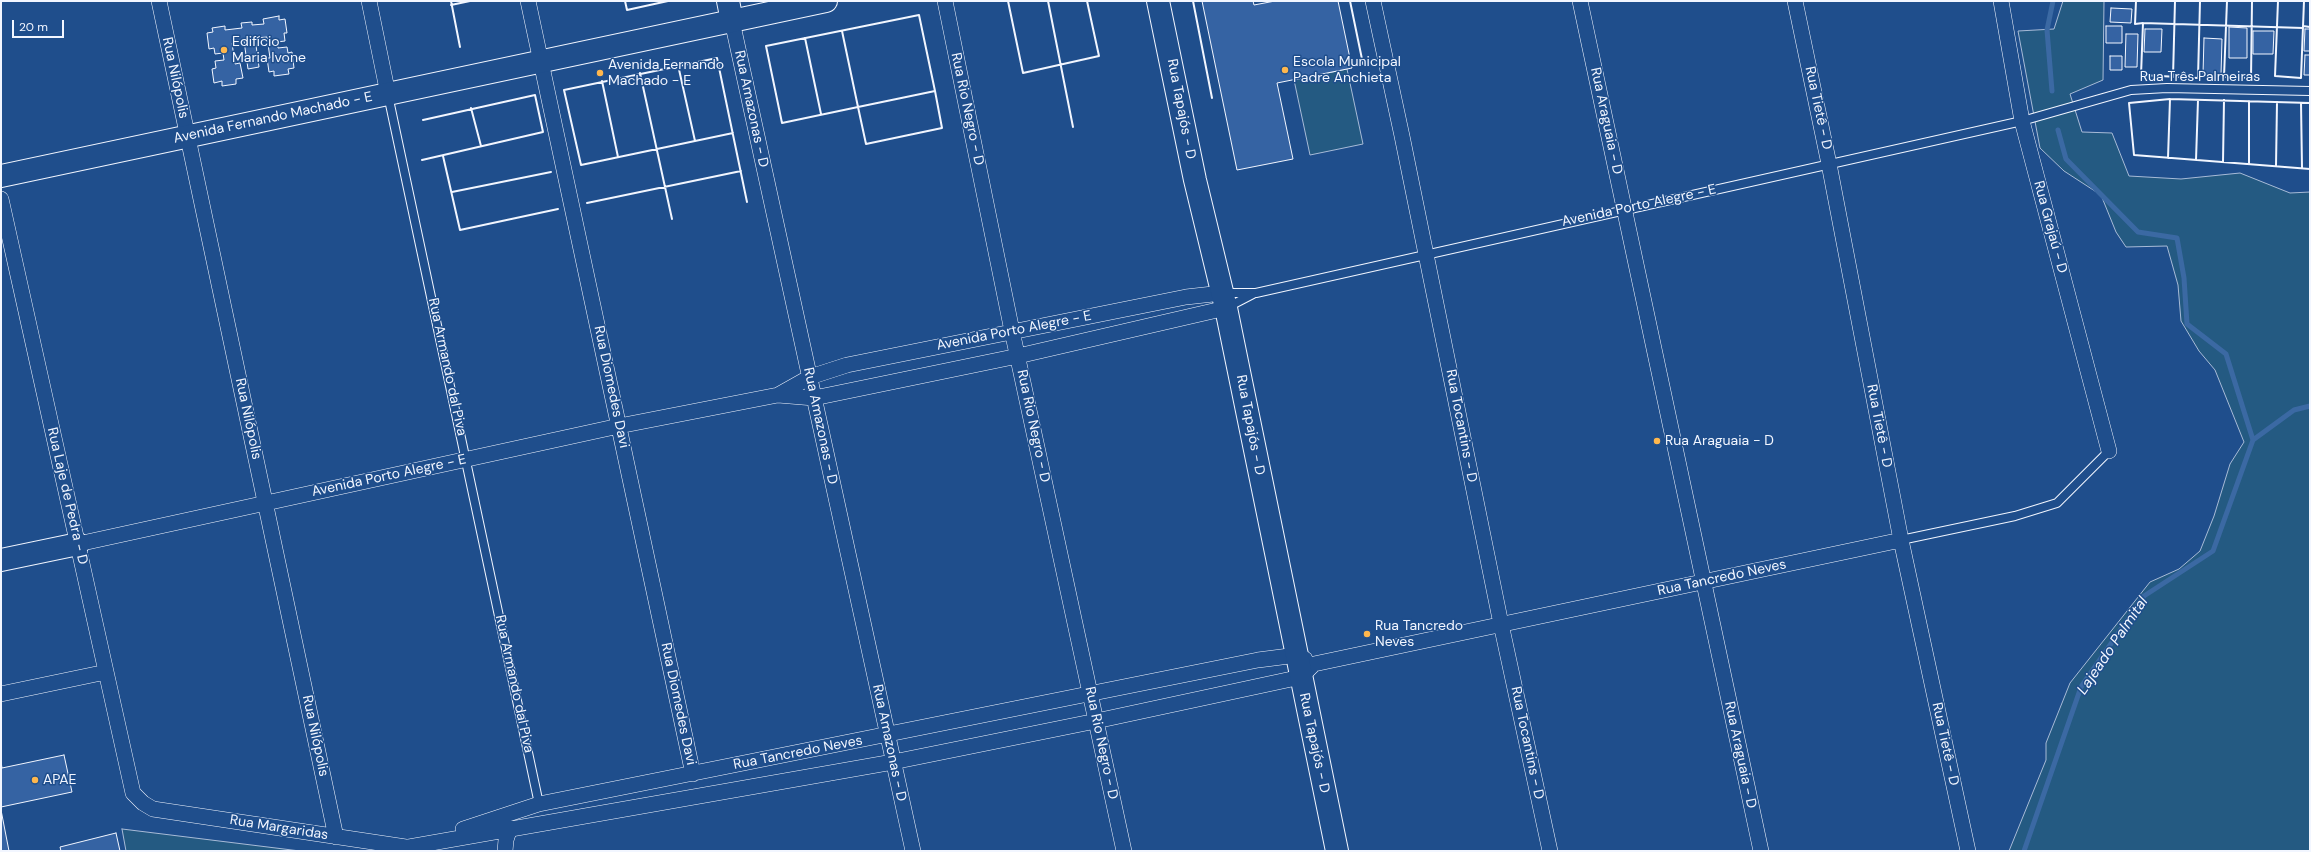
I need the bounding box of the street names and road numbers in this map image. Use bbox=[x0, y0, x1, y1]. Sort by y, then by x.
street label: Rua Nilópolis bbox=[158, 36, 192, 120]
street label: Rua Amazonas - D bbox=[730, 49, 772, 169]
street label: Rua Rio Negro - D bbox=[947, 51, 987, 167]
street label: Rua Tapajós - D bbox=[1163, 57, 1199, 161]
street label: Rua Tietê - D bbox=[1801, 65, 1835, 151]
street label: Rua Araguaia - D bbox=[1586, 66, 1626, 176]
street label: Rua Três Palmeiras bbox=[2140, 69, 2260, 85]
street label: Avenida Fernando Machado - E bbox=[172, 89, 374, 147]
street label: Rua Grajaú - D bbox=[2030, 179, 2070, 275]
street label: Avenida Porto Alegre - E bbox=[1560, 181, 1718, 231]
street label: Rua Armando dal Piva bbox=[424, 297, 470, 437]
street label: Avenida Porto Alegre - E bbox=[935, 308, 1093, 354]
street label: Rua Diomedes Davi bbox=[590, 324, 632, 450]
street label: Rua Amazonas - D bbox=[799, 366, 841, 486]
street label: Rua Rio Negro - D bbox=[1013, 368, 1053, 484]
street label: Rua Tocantins - D bbox=[1442, 368, 1480, 484]
street label: Rua Tapajós - D bbox=[1232, 373, 1268, 477]
street label: Rua Nilópolis bbox=[231, 377, 265, 461]
street label: Rua Tietê - D bbox=[1863, 383, 1895, 469]
street label: Rua Laje de Pedra - D bbox=[43, 426, 91, 566]
street label: Avenida Porto Alegre - E bbox=[310, 451, 468, 501]
street label: Rua Tancredo Neves bbox=[1656, 556, 1788, 600]
street label: Rua Armando dal Piva bbox=[491, 614, 537, 754]
street label: Rua Diomedes Davi bbox=[657, 641, 699, 767]
street label: Rua Amazonas - D bbox=[868, 683, 910, 803]
street label: Rua Rio Negro - D bbox=[1081, 685, 1121, 801]
street label: Rua Tocantins - D bbox=[1507, 685, 1547, 801]
street label: Rua Tapajós - D bbox=[1295, 691, 1333, 795]
street label: Rua Nilópolis bbox=[298, 694, 332, 778]
street label: Rua Araguaia - D bbox=[1720, 700, 1760, 810]
street label: Rua Tietê - D bbox=[1928, 701, 1962, 787]
street label: Rua Tancredo Neves bbox=[732, 732, 864, 774]
street label: Rua Margaridas bbox=[229, 812, 329, 844]

